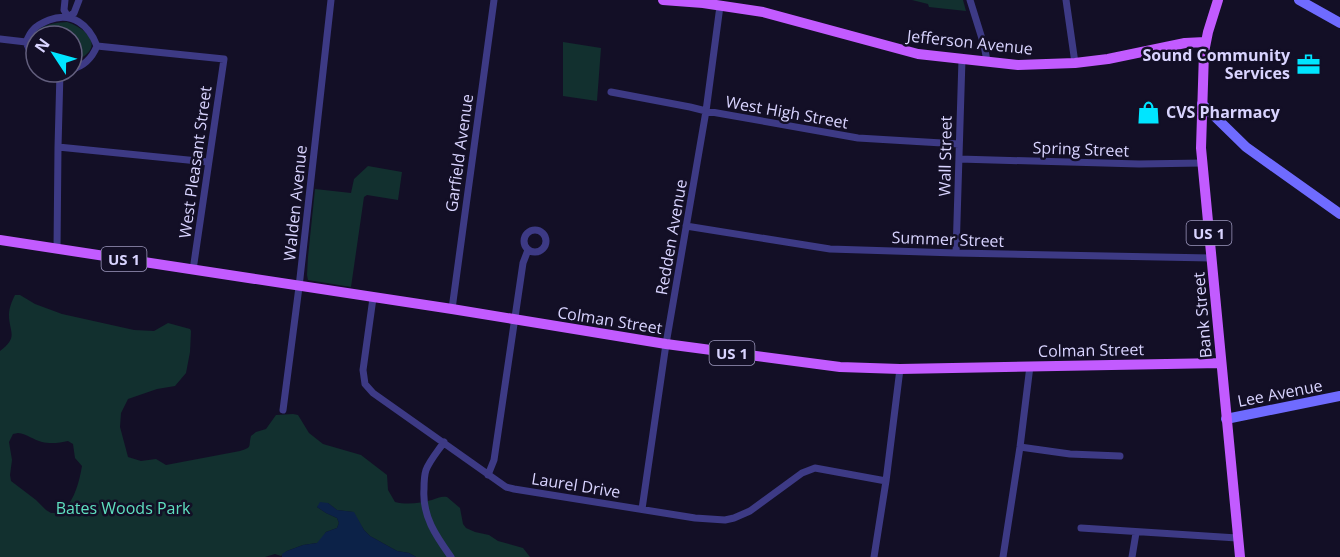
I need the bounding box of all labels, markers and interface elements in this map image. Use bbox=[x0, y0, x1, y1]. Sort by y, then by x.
north arrow bbox=[24, 24, 84, 84]
street label: Jefferson Avenue bbox=[904, 24, 1034, 60]
text: N bbox=[29, 33, 55, 57]
place label: Sound Community Services bbox=[1142, 44, 1291, 84]
office icon: Sound Community Services bbox=[1295, 51, 1321, 77]
street label: West Pleasant Street bbox=[173, 84, 217, 240]
street label: West High Street bbox=[724, 90, 850, 134]
street label: Garfield Avenue bbox=[440, 92, 478, 214]
shop icon: CVS Pharmacy bbox=[1135, 99, 1161, 125]
place label: CVS Pharmacy bbox=[1166, 101, 1281, 123]
street label: Wall Street bbox=[933, 115, 957, 196]
street label: Spring Street bbox=[1032, 136, 1130, 162]
street label: Walden Avenue bbox=[278, 144, 312, 262]
street label: Redden Avenue bbox=[650, 177, 692, 297]
road number: US 1 bbox=[1186, 221, 1232, 245]
street label: Summer Street bbox=[891, 226, 1005, 252]
road number: US 1 bbox=[102, 247, 146, 271]
street label: Bank Street bbox=[1187, 271, 1217, 359]
street label: Colman Street bbox=[556, 301, 664, 339]
street label: Colman Street bbox=[1038, 338, 1145, 362]
road number: US 1 bbox=[710, 341, 754, 365]
street label: Lee Avenue bbox=[1236, 374, 1324, 412]
street label: Laurel Drive bbox=[530, 467, 622, 503]
park label: Bates Woods Park bbox=[56, 497, 191, 519]

